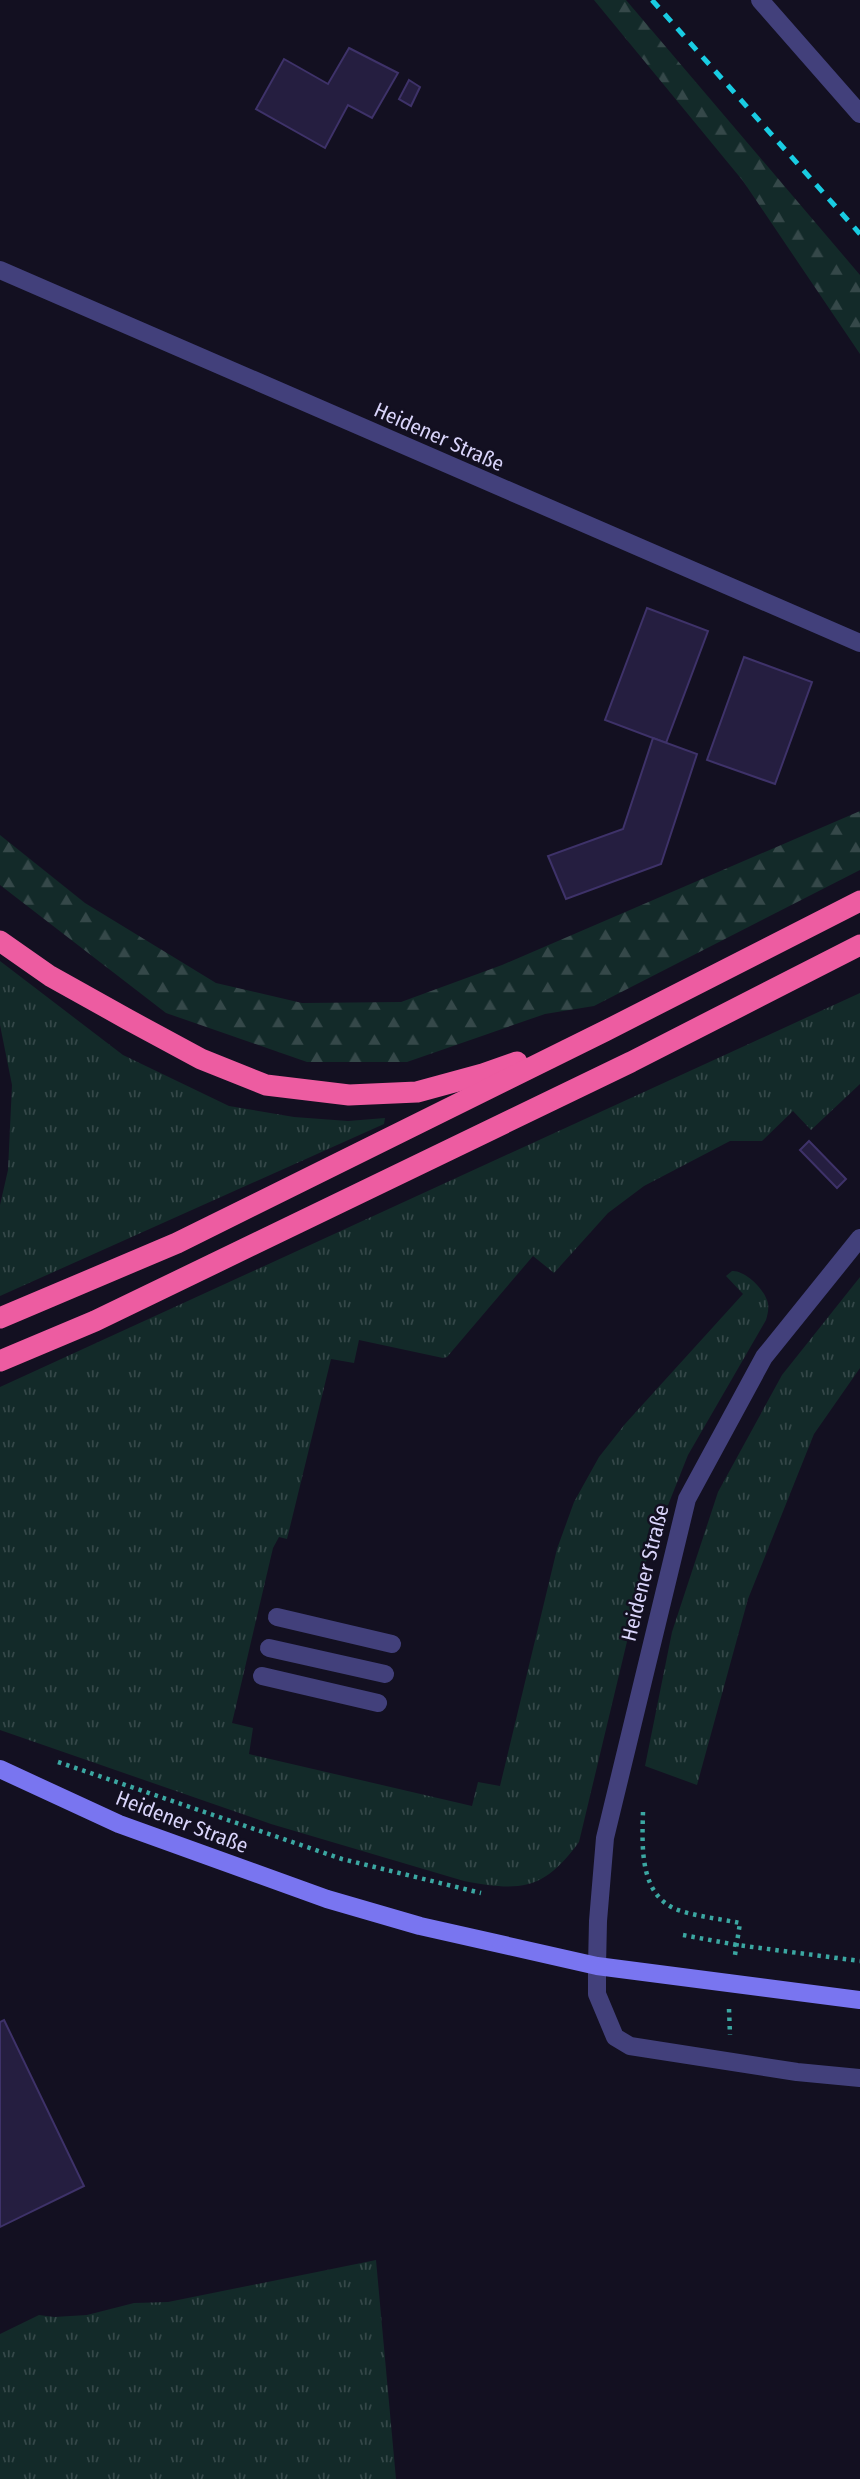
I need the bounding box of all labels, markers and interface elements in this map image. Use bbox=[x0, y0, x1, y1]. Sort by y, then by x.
street label: Heidener Straße bbox=[370, 397, 508, 477]
street label: Heidener Straße bbox=[616, 1502, 674, 1644]
street label: Heidener Straße bbox=[112, 1785, 252, 1859]

